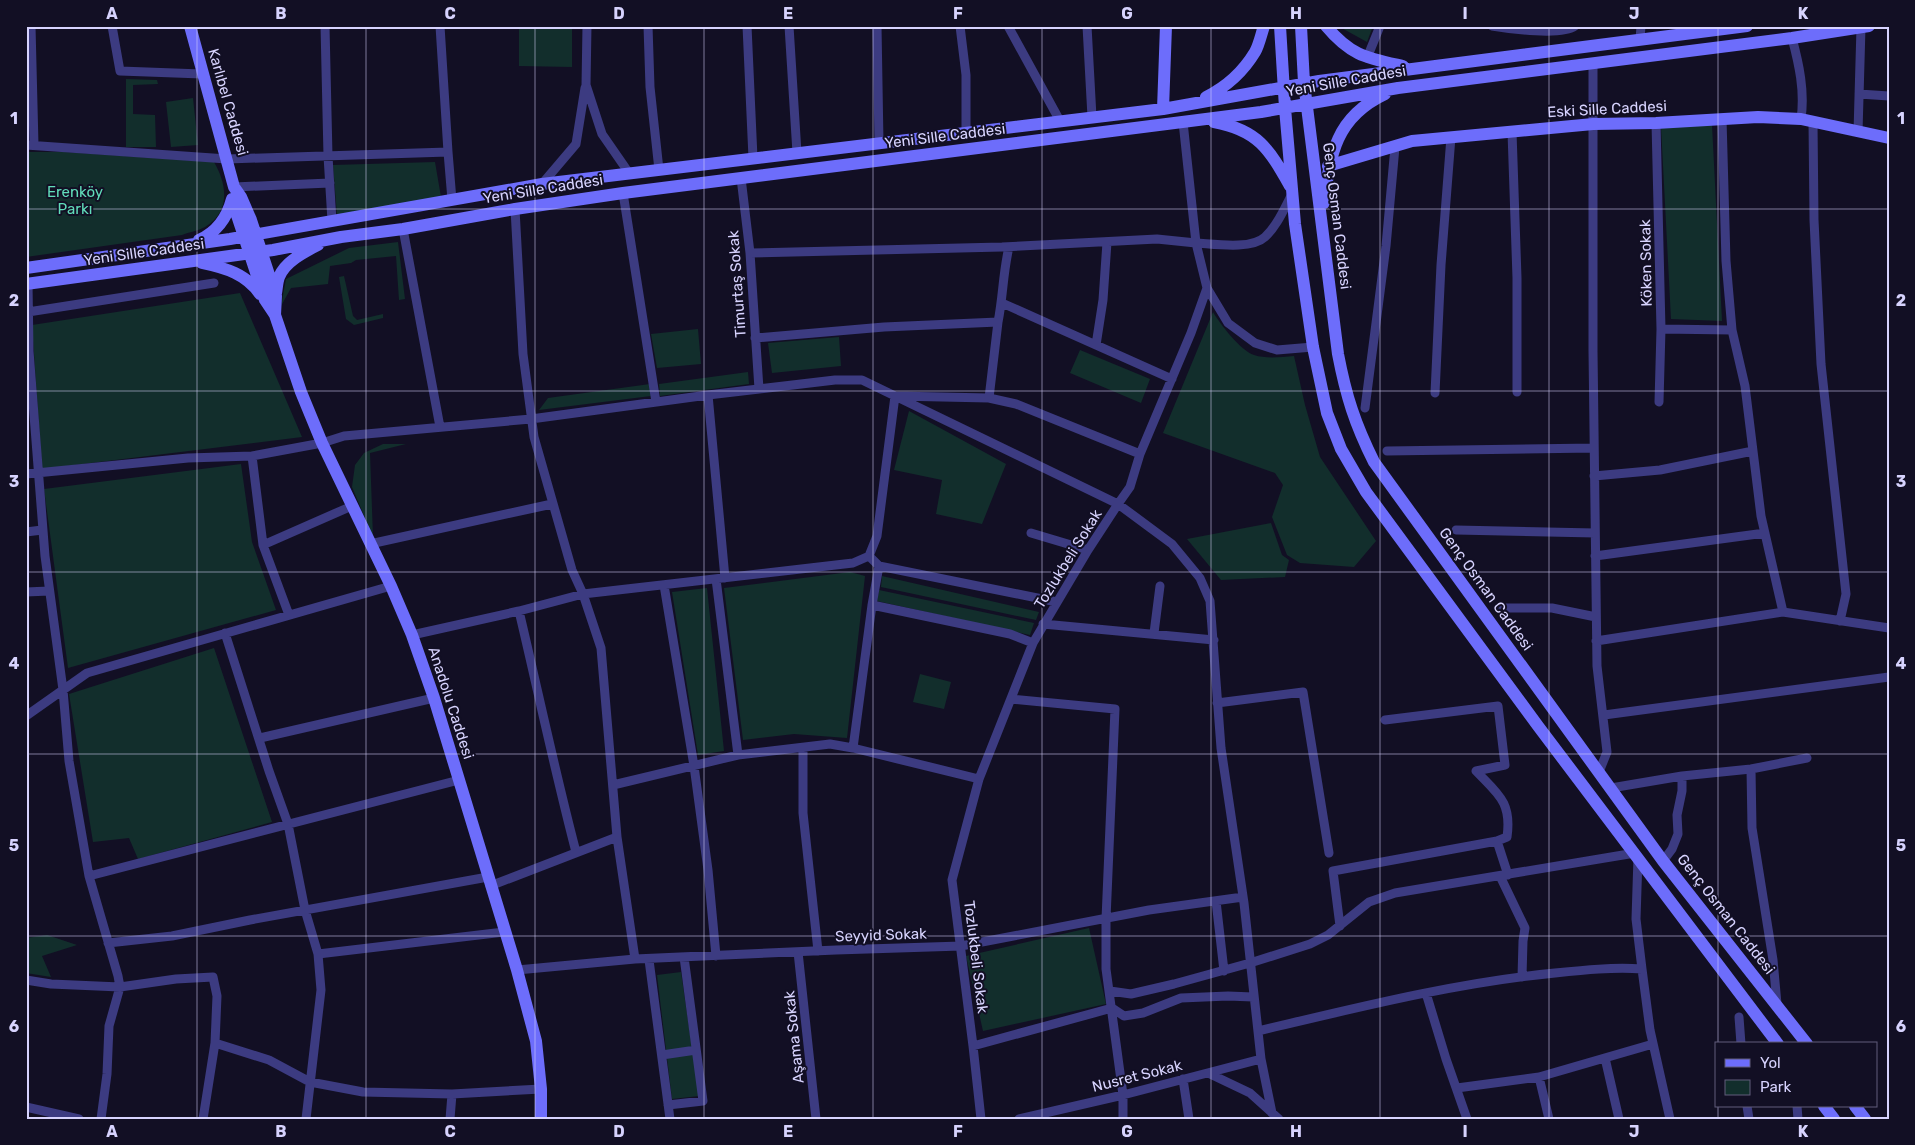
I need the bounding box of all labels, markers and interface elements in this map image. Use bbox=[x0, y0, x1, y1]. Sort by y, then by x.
text: A bbox=[106, 4, 118, 23]
text: B bbox=[275, 4, 287, 23]
text: C bbox=[444, 4, 456, 23]
text: D bbox=[613, 4, 625, 23]
text: E bbox=[783, 4, 793, 23]
text: F bbox=[953, 4, 963, 23]
text: G bbox=[1121, 4, 1133, 23]
text: H bbox=[1290, 4, 1302, 23]
text: I bbox=[1462, 4, 1468, 23]
text: J bbox=[1629, 4, 1639, 23]
text: K bbox=[1798, 4, 1809, 23]
street label: Karlıbel Caddesi bbox=[204, 46, 252, 158]
street label: Yeni Sille Caddesi bbox=[1285, 62, 1407, 100]
street label: Eski Sille Caddesi bbox=[1547, 97, 1667, 121]
text: 1 bbox=[10, 109, 18, 128]
text: 1 bbox=[1897, 109, 1905, 128]
street label: Yeni Sille Caddesi bbox=[884, 120, 1006, 152]
street label: Genç Osman Caddesi bbox=[1319, 142, 1355, 290]
street label: Yeni Sille Caddesi bbox=[482, 171, 604, 207]
park label: Erenköy Parkı bbox=[47, 183, 103, 218]
street label: Köken Sokak bbox=[1636, 219, 1656, 307]
street label: Timurtaş Sokak bbox=[724, 230, 750, 338]
street label: Yeni Sille Caddesi bbox=[83, 235, 205, 269]
text: 2 bbox=[9, 291, 19, 310]
text: 2 bbox=[1896, 291, 1906, 310]
text: 3 bbox=[9, 472, 19, 491]
text: 3 bbox=[1896, 472, 1906, 491]
street label: Tozlukbeli Sokak bbox=[1030, 506, 1106, 612]
street label: Genç Osman Caddesi bbox=[1435, 524, 1537, 654]
street label: Anadolu Caddesi bbox=[424, 645, 478, 761]
text: 4 bbox=[9, 654, 20, 673]
text: 4 bbox=[1896, 654, 1907, 673]
text: 5 bbox=[9, 836, 19, 855]
text: 5 bbox=[1896, 836, 1906, 855]
street label: Genç Osman Caddesi bbox=[1673, 850, 1779, 978]
street label: Tozlukbeli Sokak bbox=[960, 899, 992, 1015]
street label: Seyyid Sokak bbox=[835, 924, 927, 946]
street label: Aşama Sokak bbox=[780, 990, 808, 1084]
text: 6 bbox=[9, 1017, 19, 1036]
text: 6 bbox=[1896, 1017, 1906, 1036]
legend bbox=[1715, 1042, 1878, 1108]
text: Yol bbox=[1760, 1054, 1781, 1072]
street label: Nusret Sokak bbox=[1090, 1056, 1184, 1096]
text: Park bbox=[1760, 1078, 1791, 1096]
text: A bbox=[106, 1122, 118, 1141]
text: B bbox=[275, 1122, 287, 1141]
text: C bbox=[444, 1122, 456, 1141]
text: D bbox=[613, 1122, 625, 1141]
text: E bbox=[783, 1122, 793, 1141]
text: F bbox=[953, 1122, 963, 1141]
text: G bbox=[1121, 1122, 1133, 1141]
text: H bbox=[1290, 1122, 1302, 1141]
text: I bbox=[1462, 1122, 1468, 1141]
text: J bbox=[1629, 1122, 1639, 1141]
text: K bbox=[1798, 1122, 1809, 1141]

